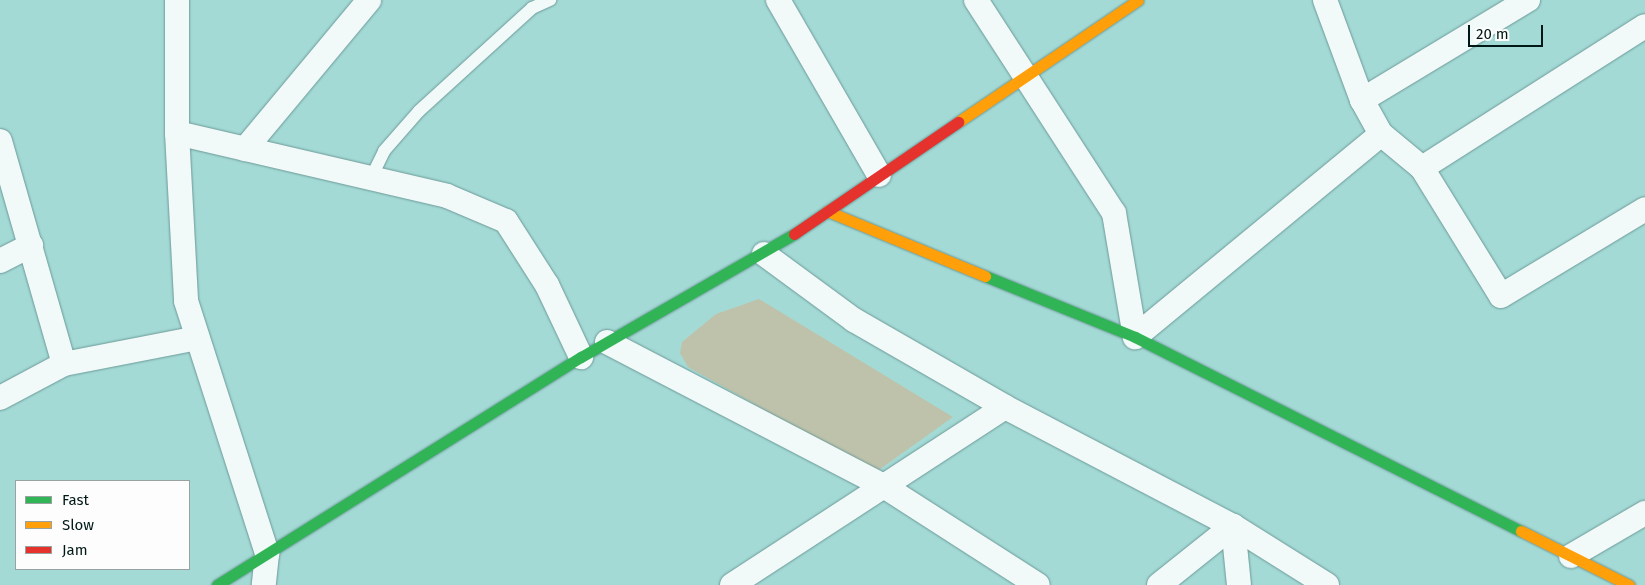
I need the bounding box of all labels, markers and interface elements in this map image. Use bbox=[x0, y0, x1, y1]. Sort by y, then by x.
scale bar bbox=[1470, 15, 1545, 47]
text: 20 m bbox=[1476, 25, 1509, 43]
legend bbox=[15, 480, 190, 570]
text: Fast bbox=[62, 491, 89, 509]
text: Slow bbox=[62, 516, 94, 534]
text: Jam bbox=[62, 541, 88, 559]

